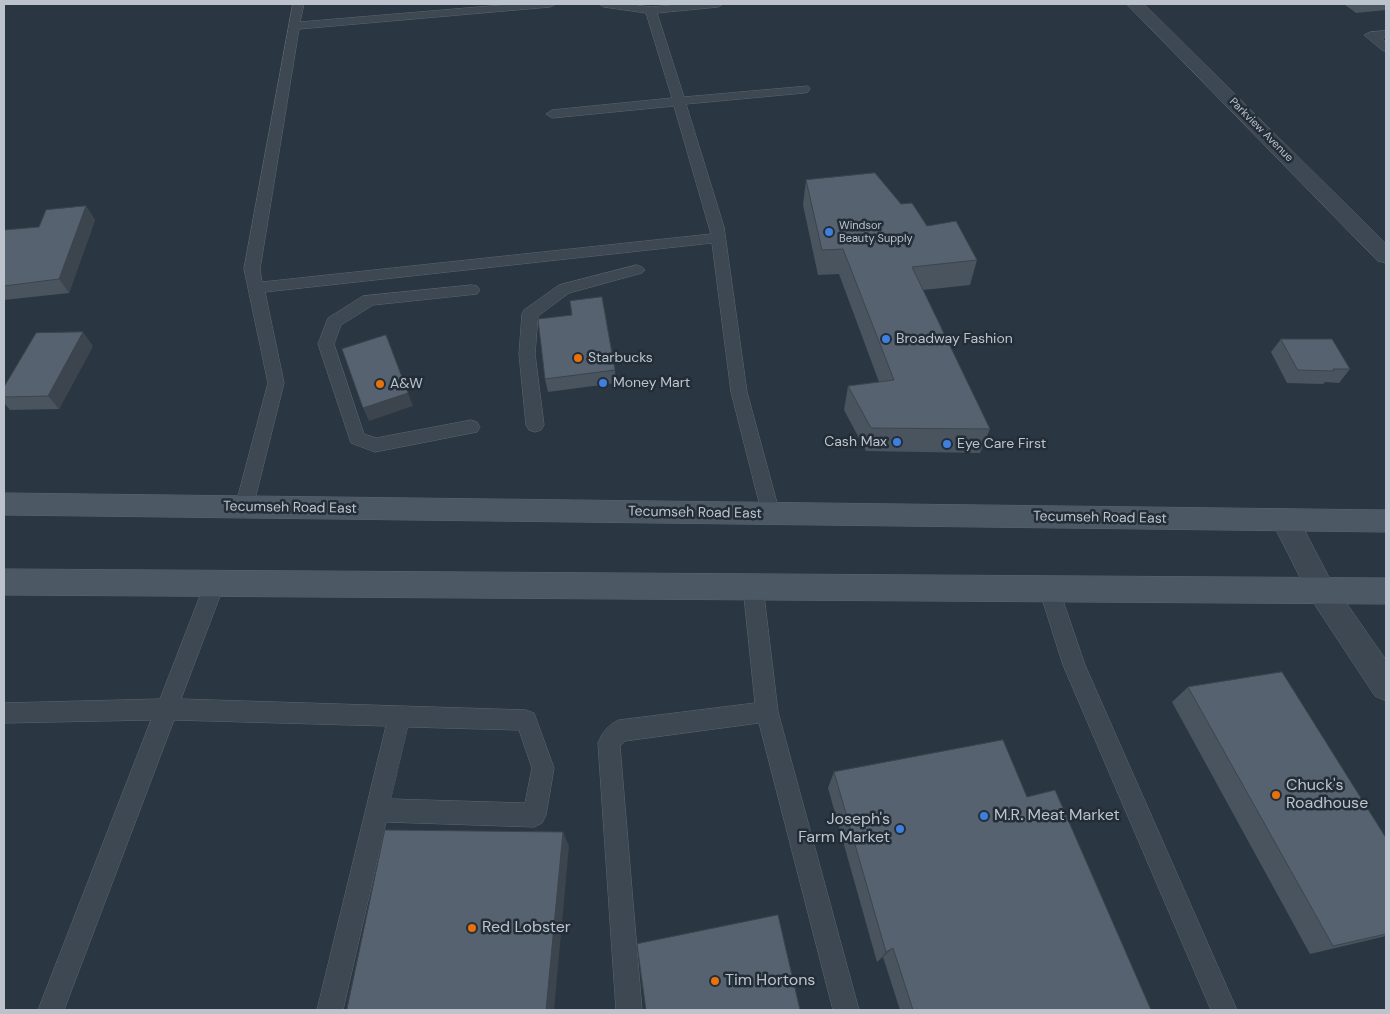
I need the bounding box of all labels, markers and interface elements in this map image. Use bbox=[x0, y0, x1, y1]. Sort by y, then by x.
street label: Parkview Avenue bbox=[1226, 95, 1296, 165]
place label: Windsor Beauty Supply bbox=[839, 219, 913, 245]
marker: Windsor Beauty Supply bbox=[823, 226, 835, 238]
place label: Broadway Fashion bbox=[896, 331, 1013, 347]
marker: Broadway Fashion bbox=[880, 333, 892, 345]
place label: Starbucks bbox=[588, 350, 653, 366]
marker: Starbucks bbox=[572, 352, 584, 364]
place label: Money Mart bbox=[613, 375, 690, 391]
place label: A&W bbox=[390, 376, 423, 392]
marker: Money Mart bbox=[597, 377, 609, 389]
marker: A&W bbox=[374, 378, 386, 390]
place label: Cash Max bbox=[824, 434, 887, 450]
marker: Cash Max bbox=[891, 436, 903, 448]
place label: Eye Care First bbox=[957, 436, 1046, 452]
marker: Eye Care First bbox=[941, 438, 953, 450]
street label: Tecumseh Road East bbox=[223, 498, 357, 518]
street label: Tecumseh Road East bbox=[628, 503, 762, 523]
street label: Tecumseh Road East bbox=[1033, 508, 1167, 528]
place label: Chuck's Roadhouse bbox=[1286, 776, 1368, 814]
marker: Chuck's Roadhouse bbox=[1270, 789, 1282, 801]
place label: M.R. Meat Market bbox=[994, 806, 1120, 826]
place label: Joseph's Farm Market bbox=[798, 810, 890, 848]
marker: M.R. Meat Market bbox=[978, 810, 990, 822]
marker: Joseph's Farm Market bbox=[894, 823, 906, 835]
place label: Red Lobster bbox=[482, 918, 571, 938]
marker: Red Lobster bbox=[466, 922, 478, 934]
place label: Tim Hortons bbox=[725, 971, 815, 991]
marker: Tim Hortons bbox=[709, 975, 721, 987]

